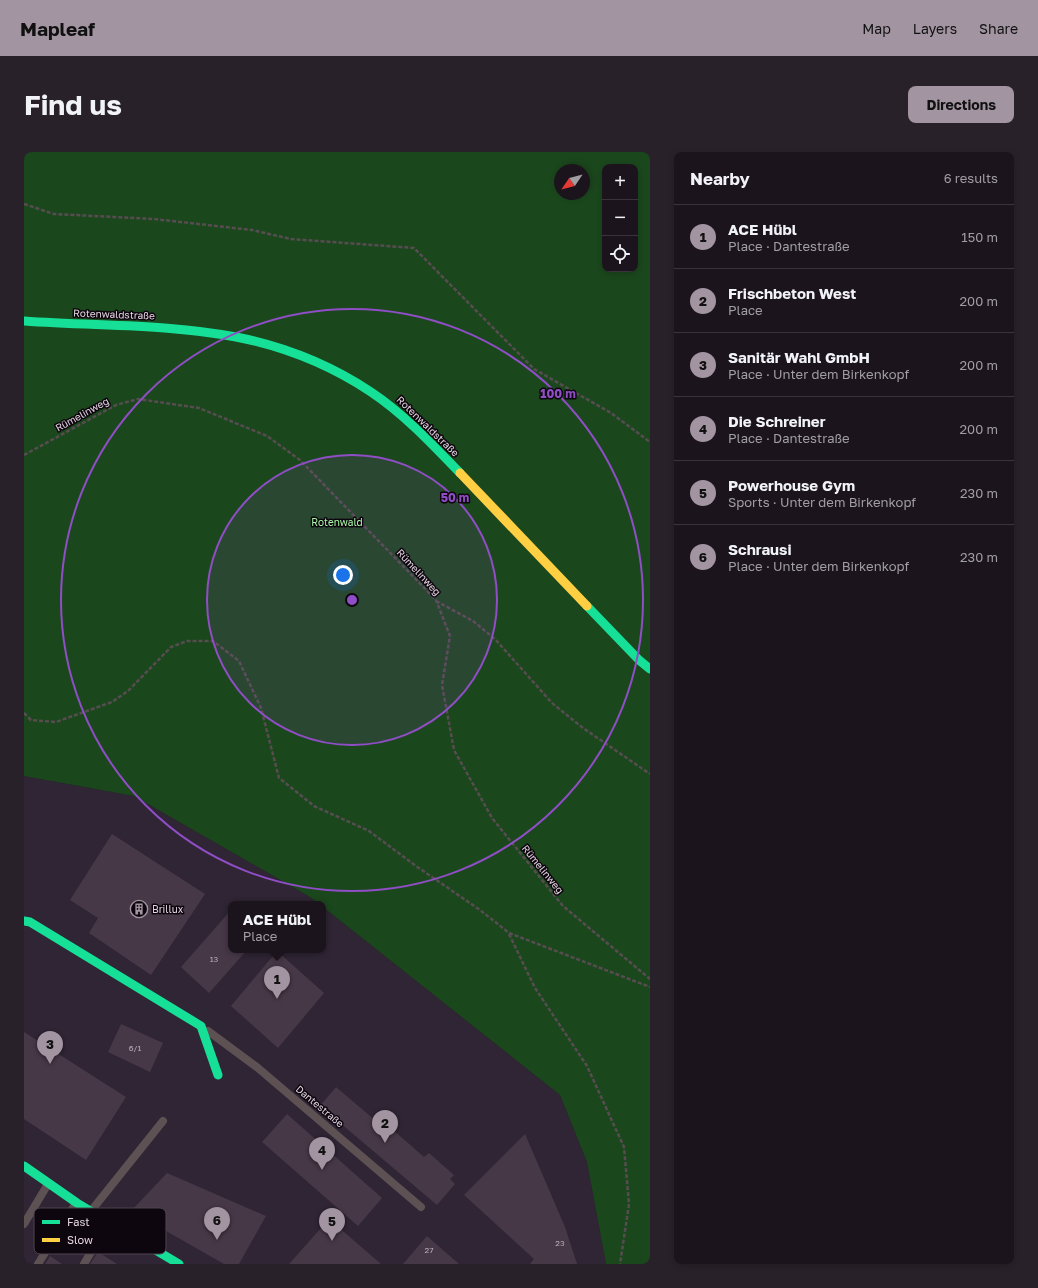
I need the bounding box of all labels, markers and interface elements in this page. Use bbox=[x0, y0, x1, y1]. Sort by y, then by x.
text: Mapleaf bbox=[20, 17, 95, 40]
text: Map bbox=[862, 20, 891, 37]
text: Layers bbox=[913, 20, 957, 37]
text: Share bbox=[979, 20, 1018, 37]
button: Directions bbox=[908, 86, 1014, 123]
text: Find us bbox=[24, 88, 122, 121]
north arrow bbox=[554, 164, 590, 200]
map controls bbox=[602, 164, 638, 272]
button: + bbox=[602, 164, 638, 200]
text: Nearby bbox=[690, 168, 750, 189]
text: 6 results bbox=[944, 170, 998, 186]
button: − bbox=[602, 200, 638, 236]
text: ACE Hübl bbox=[728, 220, 797, 238]
text: 1 bbox=[700, 229, 706, 245]
text: 150 m bbox=[961, 229, 998, 245]
button: locate bbox=[602, 236, 638, 272]
text: Place · Dantestraße bbox=[728, 238, 850, 254]
text: Frischbeton West bbox=[728, 284, 856, 302]
text: 2 bbox=[699, 293, 707, 309]
text: 200 m bbox=[960, 293, 998, 309]
text: Place bbox=[728, 302, 763, 318]
street label: Rotenwaldstraße bbox=[73, 307, 155, 321]
text: Sanitär Wahl GmbH bbox=[728, 348, 870, 366]
text: 3 bbox=[699, 357, 707, 373]
text: 200 m bbox=[960, 357, 998, 373]
text: Place · Unter dem Birkenkopf bbox=[728, 366, 909, 382]
text: 100 m bbox=[540, 386, 576, 401]
street label: Rotenwaldstraße bbox=[394, 393, 462, 459]
street label: Rümelinweg bbox=[53, 394, 111, 434]
text: Die Schreiner bbox=[728, 412, 826, 430]
text: 4 bbox=[699, 421, 707, 437]
text: 200 m bbox=[960, 421, 998, 437]
text: Place · Dantestraße bbox=[728, 430, 850, 446]
text: Powerhouse Gym bbox=[728, 476, 855, 494]
text: 5 bbox=[699, 485, 707, 501]
text: 230 m bbox=[960, 485, 998, 501]
text: 50 m bbox=[441, 490, 469, 505]
text: Sports · Unter dem Birkenkopf bbox=[728, 494, 916, 510]
park label: Rotenwald bbox=[311, 516, 363, 528]
text: Schrausi bbox=[728, 540, 792, 558]
street label: Rümelinweg bbox=[394, 546, 444, 598]
text: 6 bbox=[699, 549, 707, 565]
text: 230 m bbox=[960, 549, 998, 565]
text: Place · Unter dem Birkenkopf bbox=[728, 558, 909, 574]
your location bbox=[333, 565, 353, 585]
centre of rings bbox=[345, 593, 359, 607]
street label: Rümelinweg bbox=[520, 842, 566, 896]
building icon: Brillux bbox=[129, 899, 149, 919]
popup bbox=[228, 901, 326, 953]
place label: Brillux bbox=[152, 903, 184, 915]
text: ACE Hübl bbox=[243, 910, 311, 928]
text: Place bbox=[243, 928, 277, 944]
house number: 13 bbox=[210, 954, 219, 964]
pin: 1 bbox=[264, 966, 290, 999]
pin: 3 bbox=[37, 1031, 63, 1064]
house number: 6/1 bbox=[129, 1043, 141, 1053]
street label: Dantestraße bbox=[294, 1082, 347, 1130]
pin: 2 bbox=[372, 1110, 398, 1143]
pin: 4 bbox=[309, 1137, 335, 1170]
pin: 6 bbox=[204, 1207, 230, 1240]
legend bbox=[34, 1208, 166, 1254]
pin: 5 bbox=[319, 1208, 345, 1241]
text: Fast bbox=[67, 1215, 90, 1228]
text: Slow bbox=[67, 1233, 93, 1246]
house number: 23 bbox=[555, 1238, 565, 1248]
house number: 27 bbox=[425, 1245, 433, 1255]

